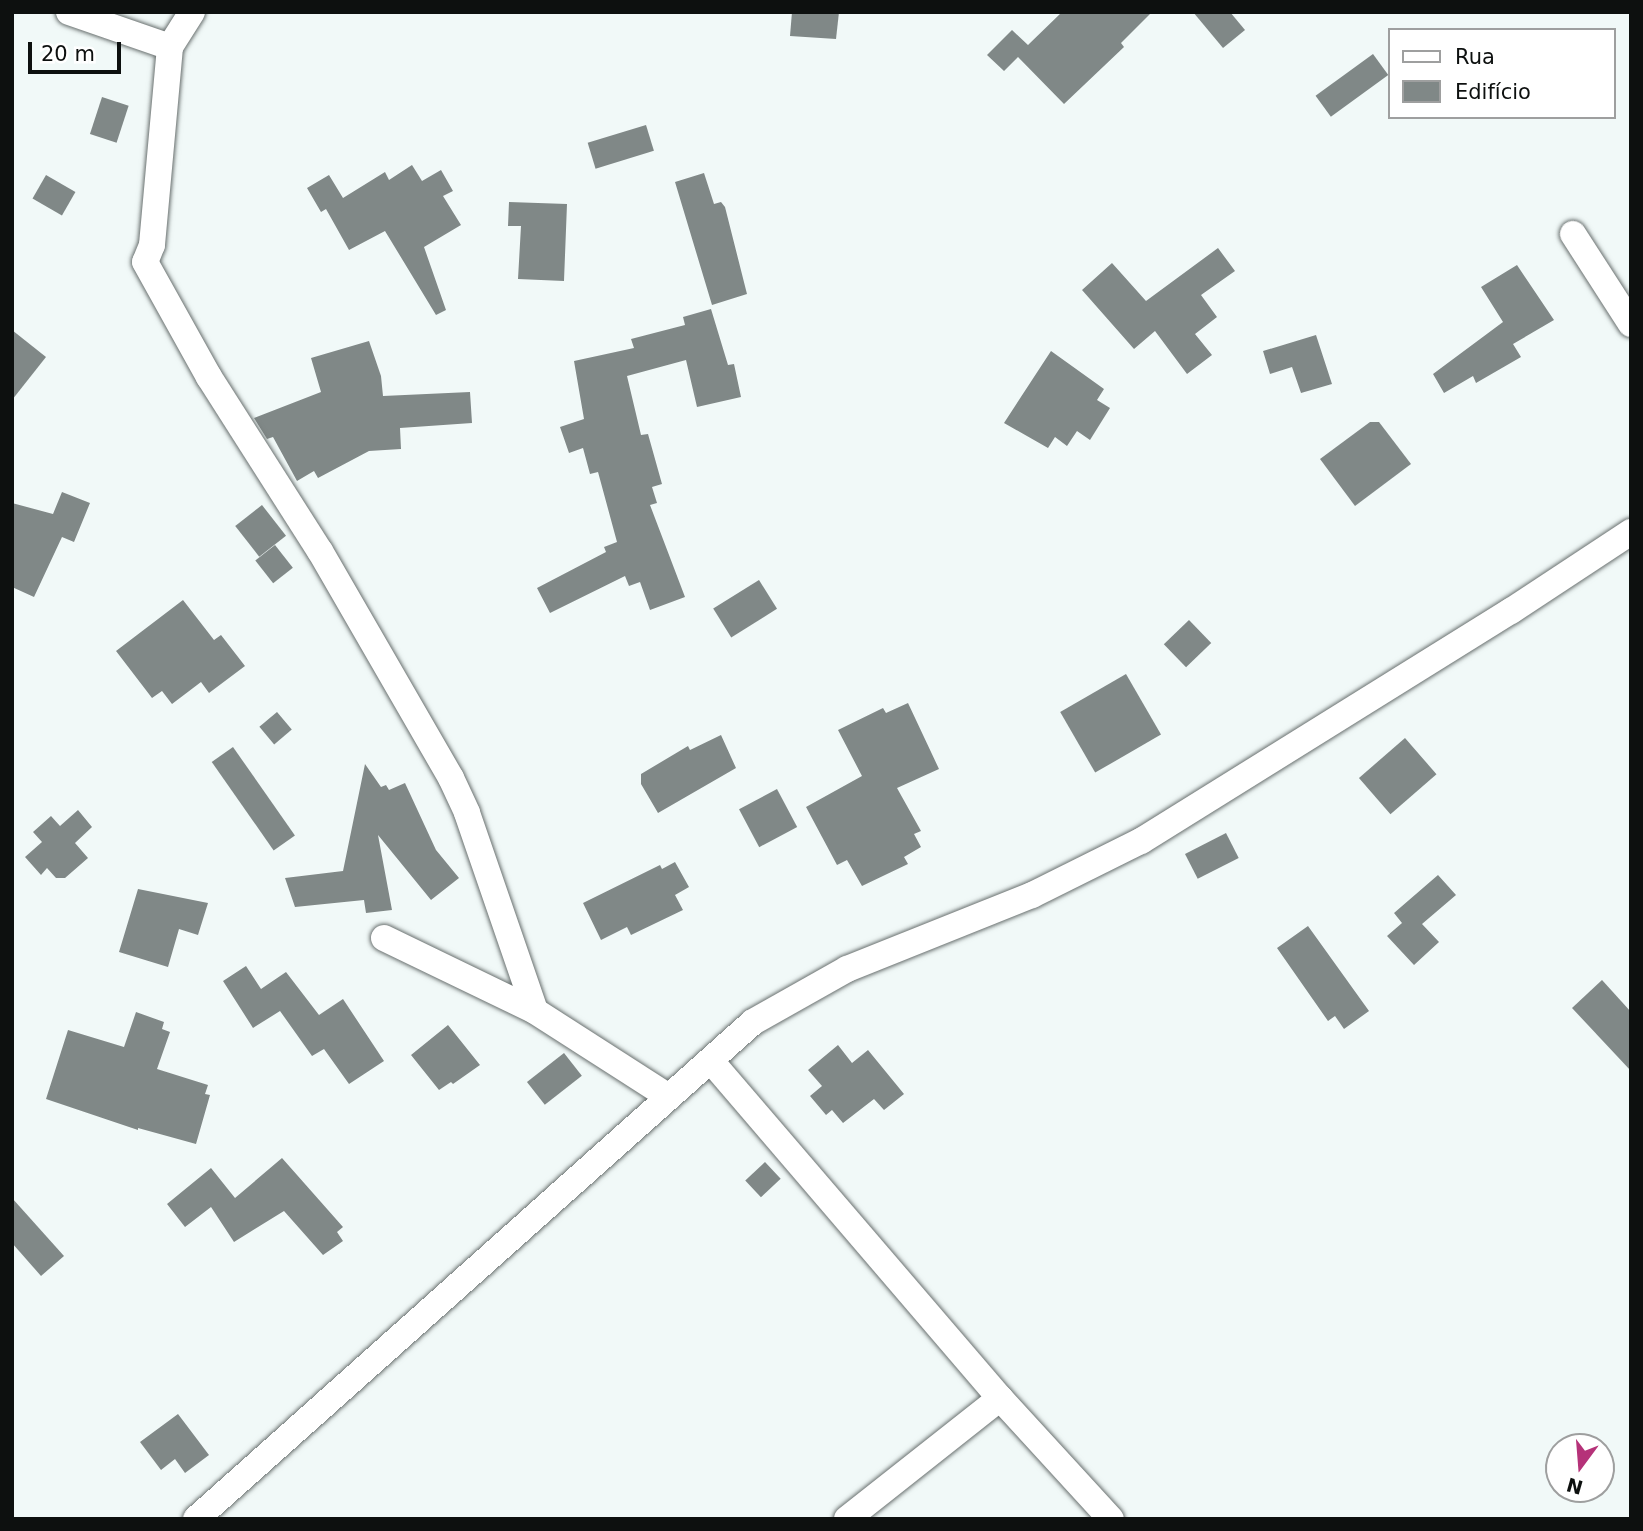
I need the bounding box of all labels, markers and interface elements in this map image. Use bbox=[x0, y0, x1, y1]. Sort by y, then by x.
scale bar bbox=[32, 28, 124, 72]
legend bbox=[1388, 28, 1615, 119]
text: 20 m bbox=[41, 42, 95, 66]
text: Rua bbox=[1455, 45, 1495, 69]
text: Edifício bbox=[1455, 80, 1531, 104]
north arrow bbox=[1545, 1433, 1615, 1503]
text: N bbox=[1564, 1473, 1585, 1499]

